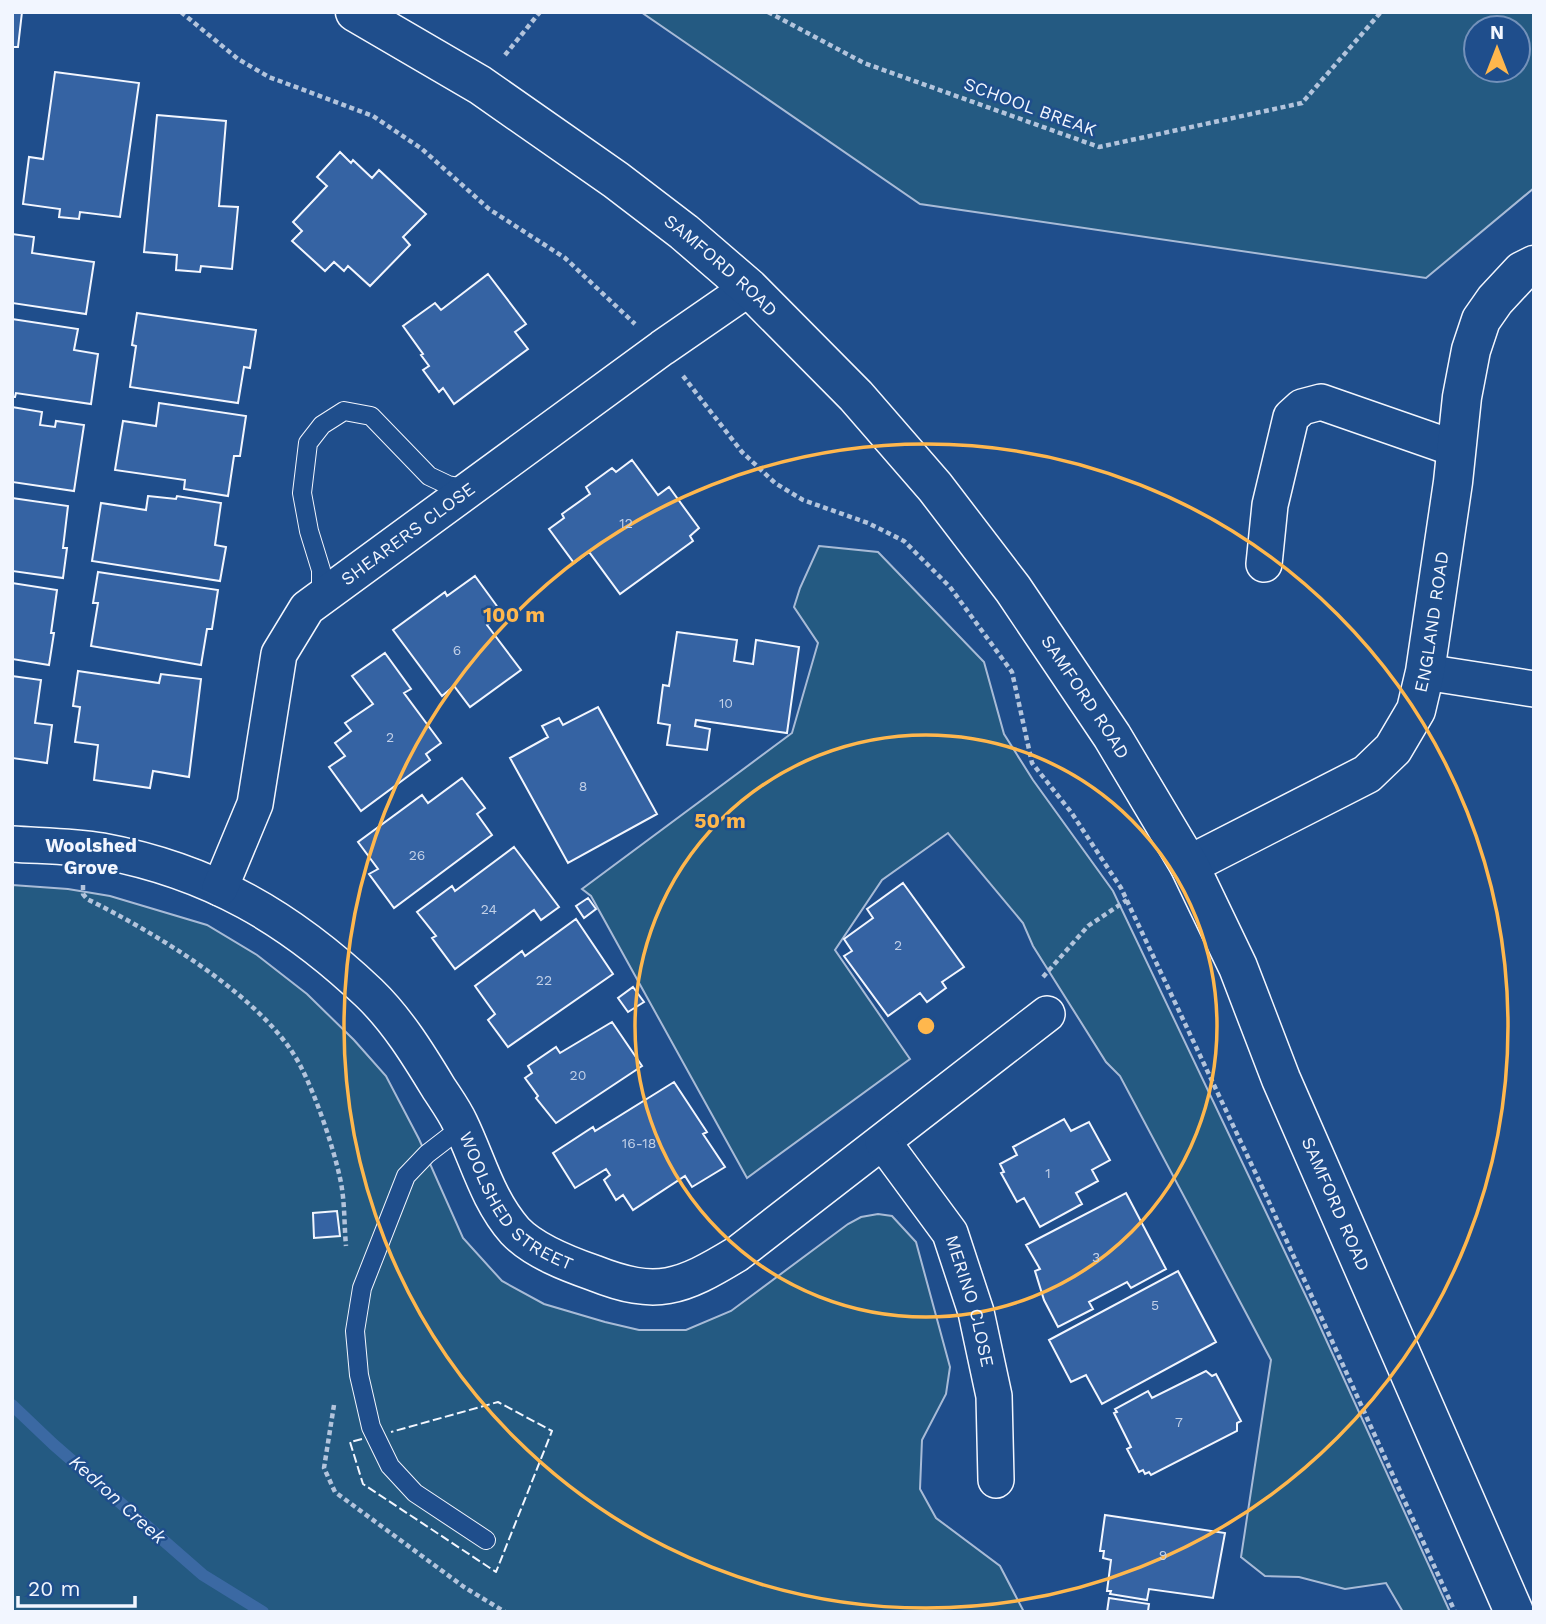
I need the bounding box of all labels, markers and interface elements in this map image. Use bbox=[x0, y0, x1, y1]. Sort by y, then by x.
north arrow bbox=[1462, 14, 1532, 84]
text: N bbox=[1490, 21, 1504, 44]
street label: SCHOOL BREAK bbox=[961, 73, 1099, 140]
street label: SAMFORD ROAD bbox=[660, 210, 782, 321]
street label: SHEARERS CLOSE bbox=[337, 478, 479, 589]
house number: 12 bbox=[619, 515, 633, 531]
street label: ENGLAND ROAD bbox=[1410, 550, 1453, 694]
text: 100 m bbox=[483, 602, 545, 627]
street label: SAMFORD ROAD bbox=[1037, 631, 1134, 762]
house number: 6 bbox=[453, 642, 461, 658]
house number: 10 bbox=[719, 695, 733, 711]
house number: 2 bbox=[386, 729, 394, 745]
house number: 8 bbox=[579, 778, 587, 794]
text: 50 m bbox=[694, 808, 746, 833]
district label: Woolshed Grove bbox=[45, 834, 137, 879]
house number: 26 bbox=[409, 847, 425, 863]
house number: 24 bbox=[481, 901, 497, 917]
house number: 2 bbox=[894, 937, 902, 953]
house number: 22 bbox=[536, 972, 552, 988]
centre of rings bbox=[914, 1014, 938, 1038]
house number: 20 bbox=[570, 1067, 586, 1083]
street label: WOOLSHED STREET bbox=[455, 1128, 576, 1274]
street label: SAMFORD ROAD bbox=[1298, 1134, 1375, 1274]
house number: 16-18 bbox=[622, 1135, 656, 1151]
house number: 1 bbox=[1045, 1165, 1051, 1181]
street label: MERINO CLOSE bbox=[941, 1232, 998, 1369]
house number: 3 bbox=[1092, 1249, 1100, 1265]
house number: 5 bbox=[1151, 1297, 1159, 1313]
house number: 7 bbox=[1175, 1414, 1183, 1430]
water label: Kedron Creek bbox=[65, 1450, 171, 1549]
house number: 9 bbox=[1159, 1547, 1167, 1563]
scale bar bbox=[18, 1564, 135, 1608]
text: 20 m bbox=[28, 1576, 80, 1601]

